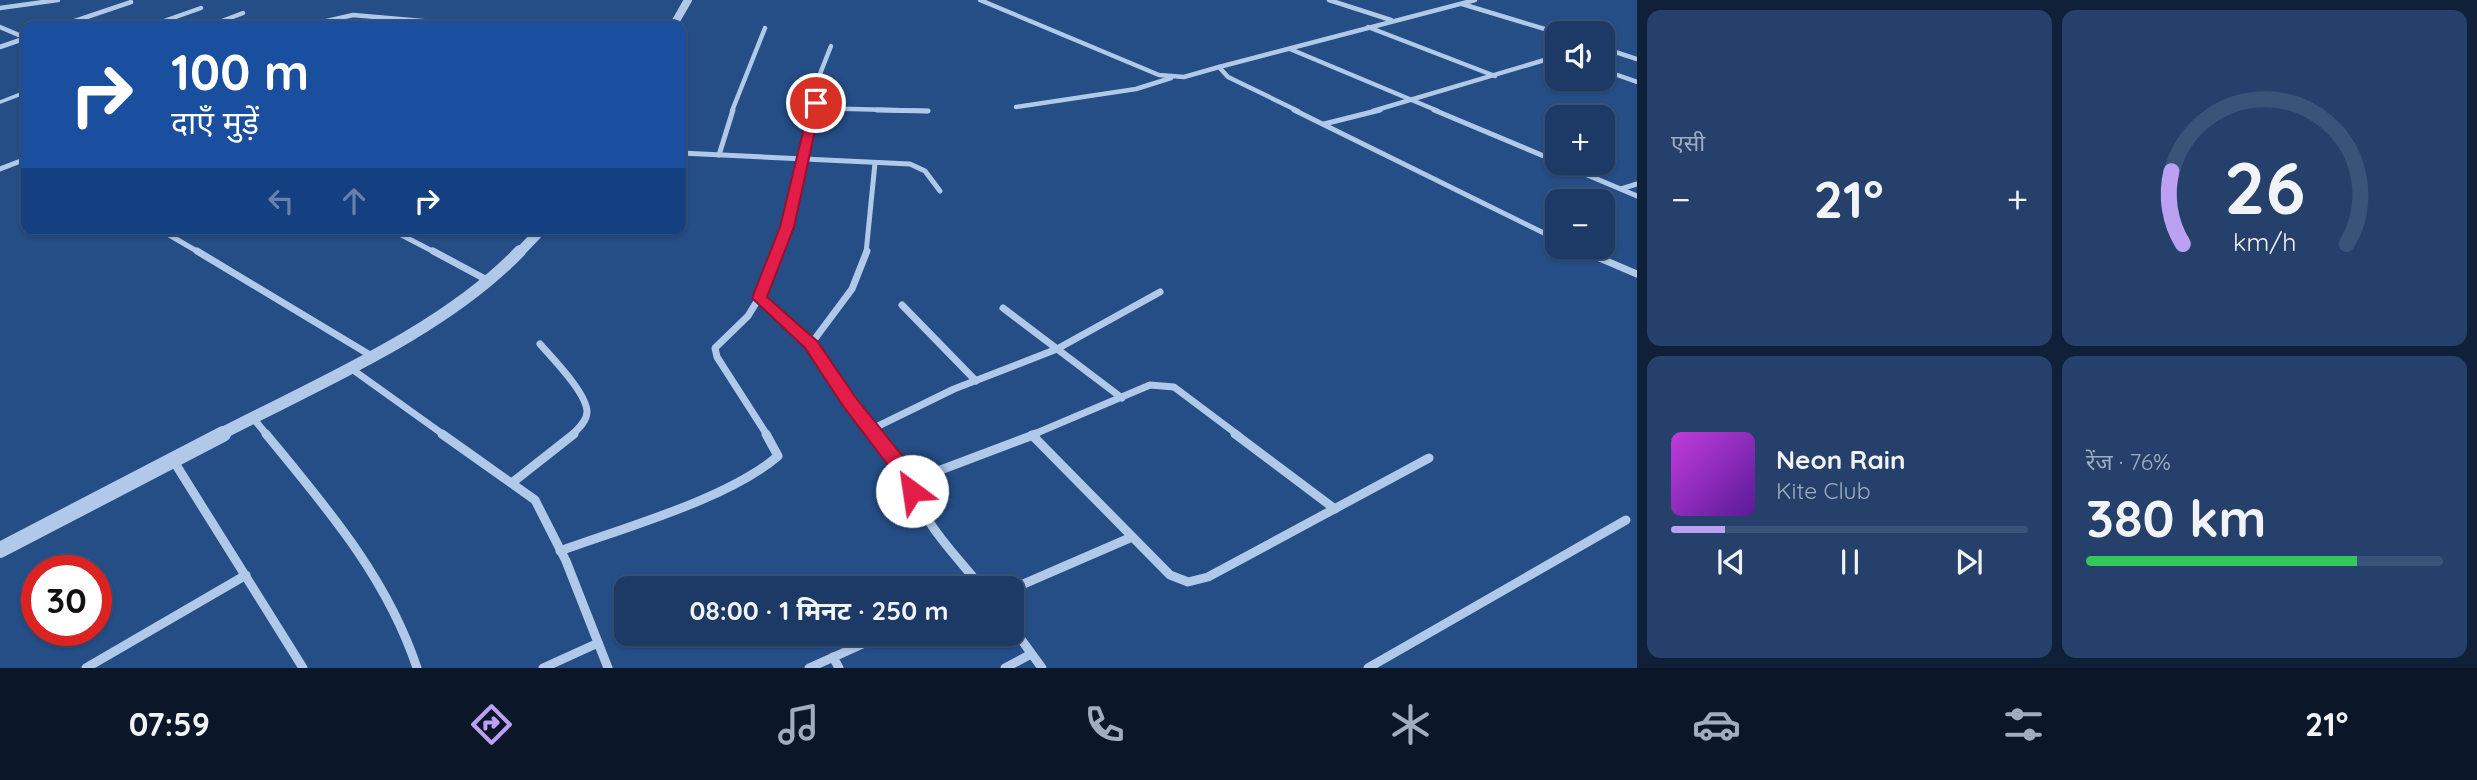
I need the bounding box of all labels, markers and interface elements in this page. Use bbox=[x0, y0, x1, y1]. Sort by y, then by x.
map controls bbox=[1545, 21, 1615, 259]
button: sound bbox=[1545, 21, 1615, 91]
text: 100 m bbox=[171, 41, 309, 102]
icon: right bbox=[56, 49, 147, 140]
pin bbox=[786, 73, 846, 133]
icon: arrive bbox=[797, 84, 835, 122]
text: दाएँ मुड़ें bbox=[171, 102, 259, 142]
button: + bbox=[1545, 105, 1615, 175]
text: एसी bbox=[1671, 128, 1705, 157]
text: 26 bbox=[2224, 141, 2305, 232]
text: 21° bbox=[1814, 166, 1884, 231]
text: − bbox=[1671, 175, 1691, 223]
text: + bbox=[2007, 175, 2028, 223]
icon: left bbox=[262, 182, 300, 220]
icon: ahead bbox=[335, 182, 373, 220]
icon: right bbox=[408, 182, 446, 220]
button: − bbox=[1545, 189, 1615, 259]
text: km/h bbox=[2233, 226, 2296, 257]
text: Neon Rain bbox=[1776, 443, 1905, 476]
text: रेंज · 76% bbox=[2086, 447, 2171, 476]
position arrow bbox=[875, 454, 949, 528]
text: Kite Club bbox=[1776, 476, 1871, 505]
text: 380 km bbox=[2086, 485, 2266, 550]
icon: previous bbox=[1712, 543, 1750, 581]
icon: pause bbox=[1831, 543, 1869, 581]
icon: next bbox=[1950, 543, 1988, 581]
speed limit sign: 30 bbox=[21, 555, 112, 646]
text: 08:00 · 1 मिनट · 250 m bbox=[690, 594, 948, 627]
icon: directions bbox=[467, 700, 516, 749]
icon: music bbox=[774, 700, 823, 749]
icon: phone bbox=[1080, 700, 1129, 749]
icon: climate bbox=[1386, 700, 1435, 749]
icon: car bbox=[1692, 700, 1741, 749]
icon: filters bbox=[1999, 700, 2048, 749]
text: 07:59 bbox=[129, 704, 210, 744]
text: 21° bbox=[2305, 704, 2348, 744]

